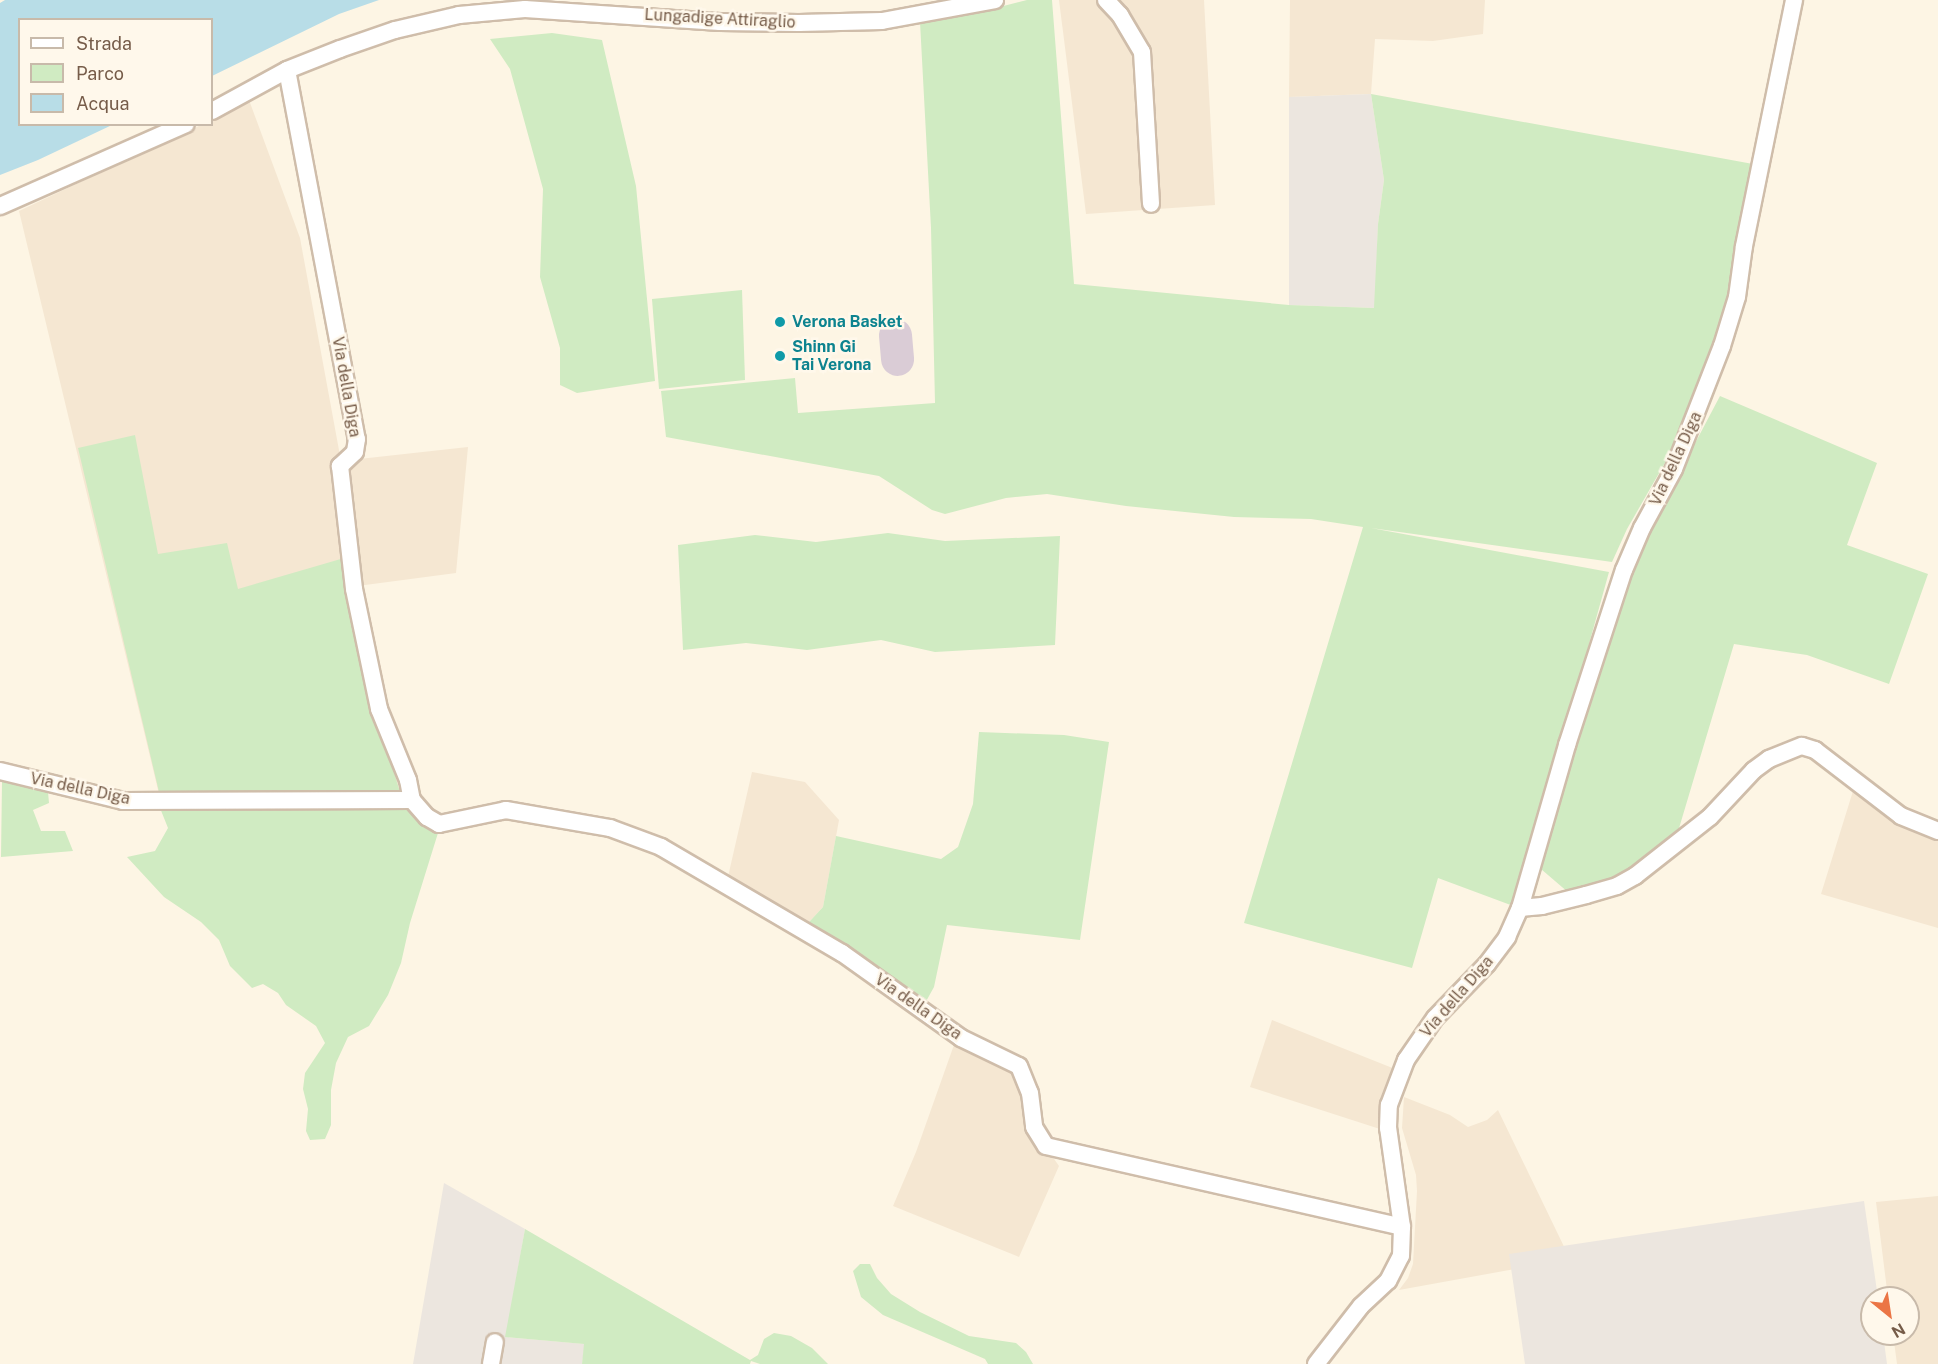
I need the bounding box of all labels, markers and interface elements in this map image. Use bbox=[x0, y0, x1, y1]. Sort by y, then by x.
street label: Lungadige Attiraglio bbox=[644, 5, 796, 33]
legend bbox=[18, 18, 213, 126]
text: Strada bbox=[76, 33, 132, 54]
text: Parco bbox=[76, 63, 124, 84]
text: Acqua bbox=[76, 93, 129, 114]
place label: Verona Basket bbox=[792, 312, 902, 332]
marker: Verona Basket bbox=[773, 315, 787, 329]
street label: Via della Diga bbox=[328, 335, 364, 439]
place label: Shinn Gi Tai Verona bbox=[792, 337, 872, 375]
marker: Shinn Gi Tai Verona bbox=[773, 349, 787, 363]
street label: Via della Diga bbox=[1646, 409, 1706, 509]
street label: Via della Diga bbox=[28, 769, 132, 809]
street label: Via della Diga bbox=[1416, 952, 1498, 1042]
street label: Via della Diga bbox=[871, 970, 965, 1044]
north arrow bbox=[1860, 1286, 1920, 1346]
text: N bbox=[1888, 1319, 1908, 1342]

